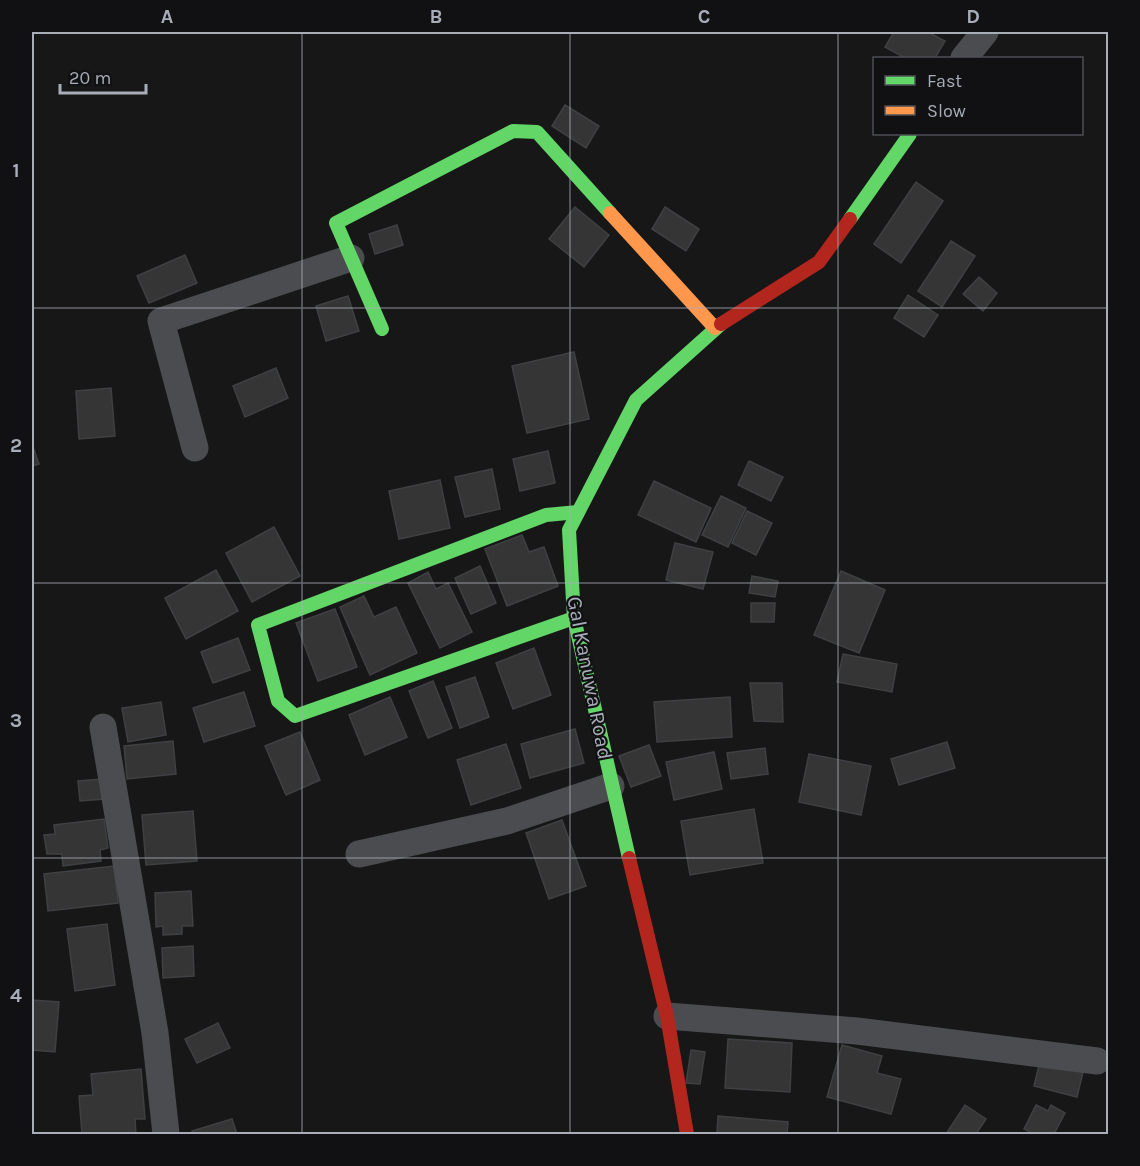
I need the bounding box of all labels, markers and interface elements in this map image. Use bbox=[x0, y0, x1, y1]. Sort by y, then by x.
text: A bbox=[161, 5, 174, 28]
text: B bbox=[430, 5, 442, 28]
text: C bbox=[698, 5, 710, 28]
text: D bbox=[966, 5, 980, 28]
scale bar bbox=[60, 57, 146, 95]
legend bbox=[873, 57, 1083, 135]
text: 20 m bbox=[69, 67, 111, 89]
text: Fast bbox=[927, 70, 962, 92]
text: Slow bbox=[927, 100, 966, 122]
text: 1 bbox=[12, 159, 20, 182]
text: 2 bbox=[10, 434, 22, 457]
street label: Gal Kanuwa Road bbox=[562, 594, 618, 762]
text: 3 bbox=[10, 709, 22, 732]
text: 4 bbox=[10, 984, 22, 1007]

